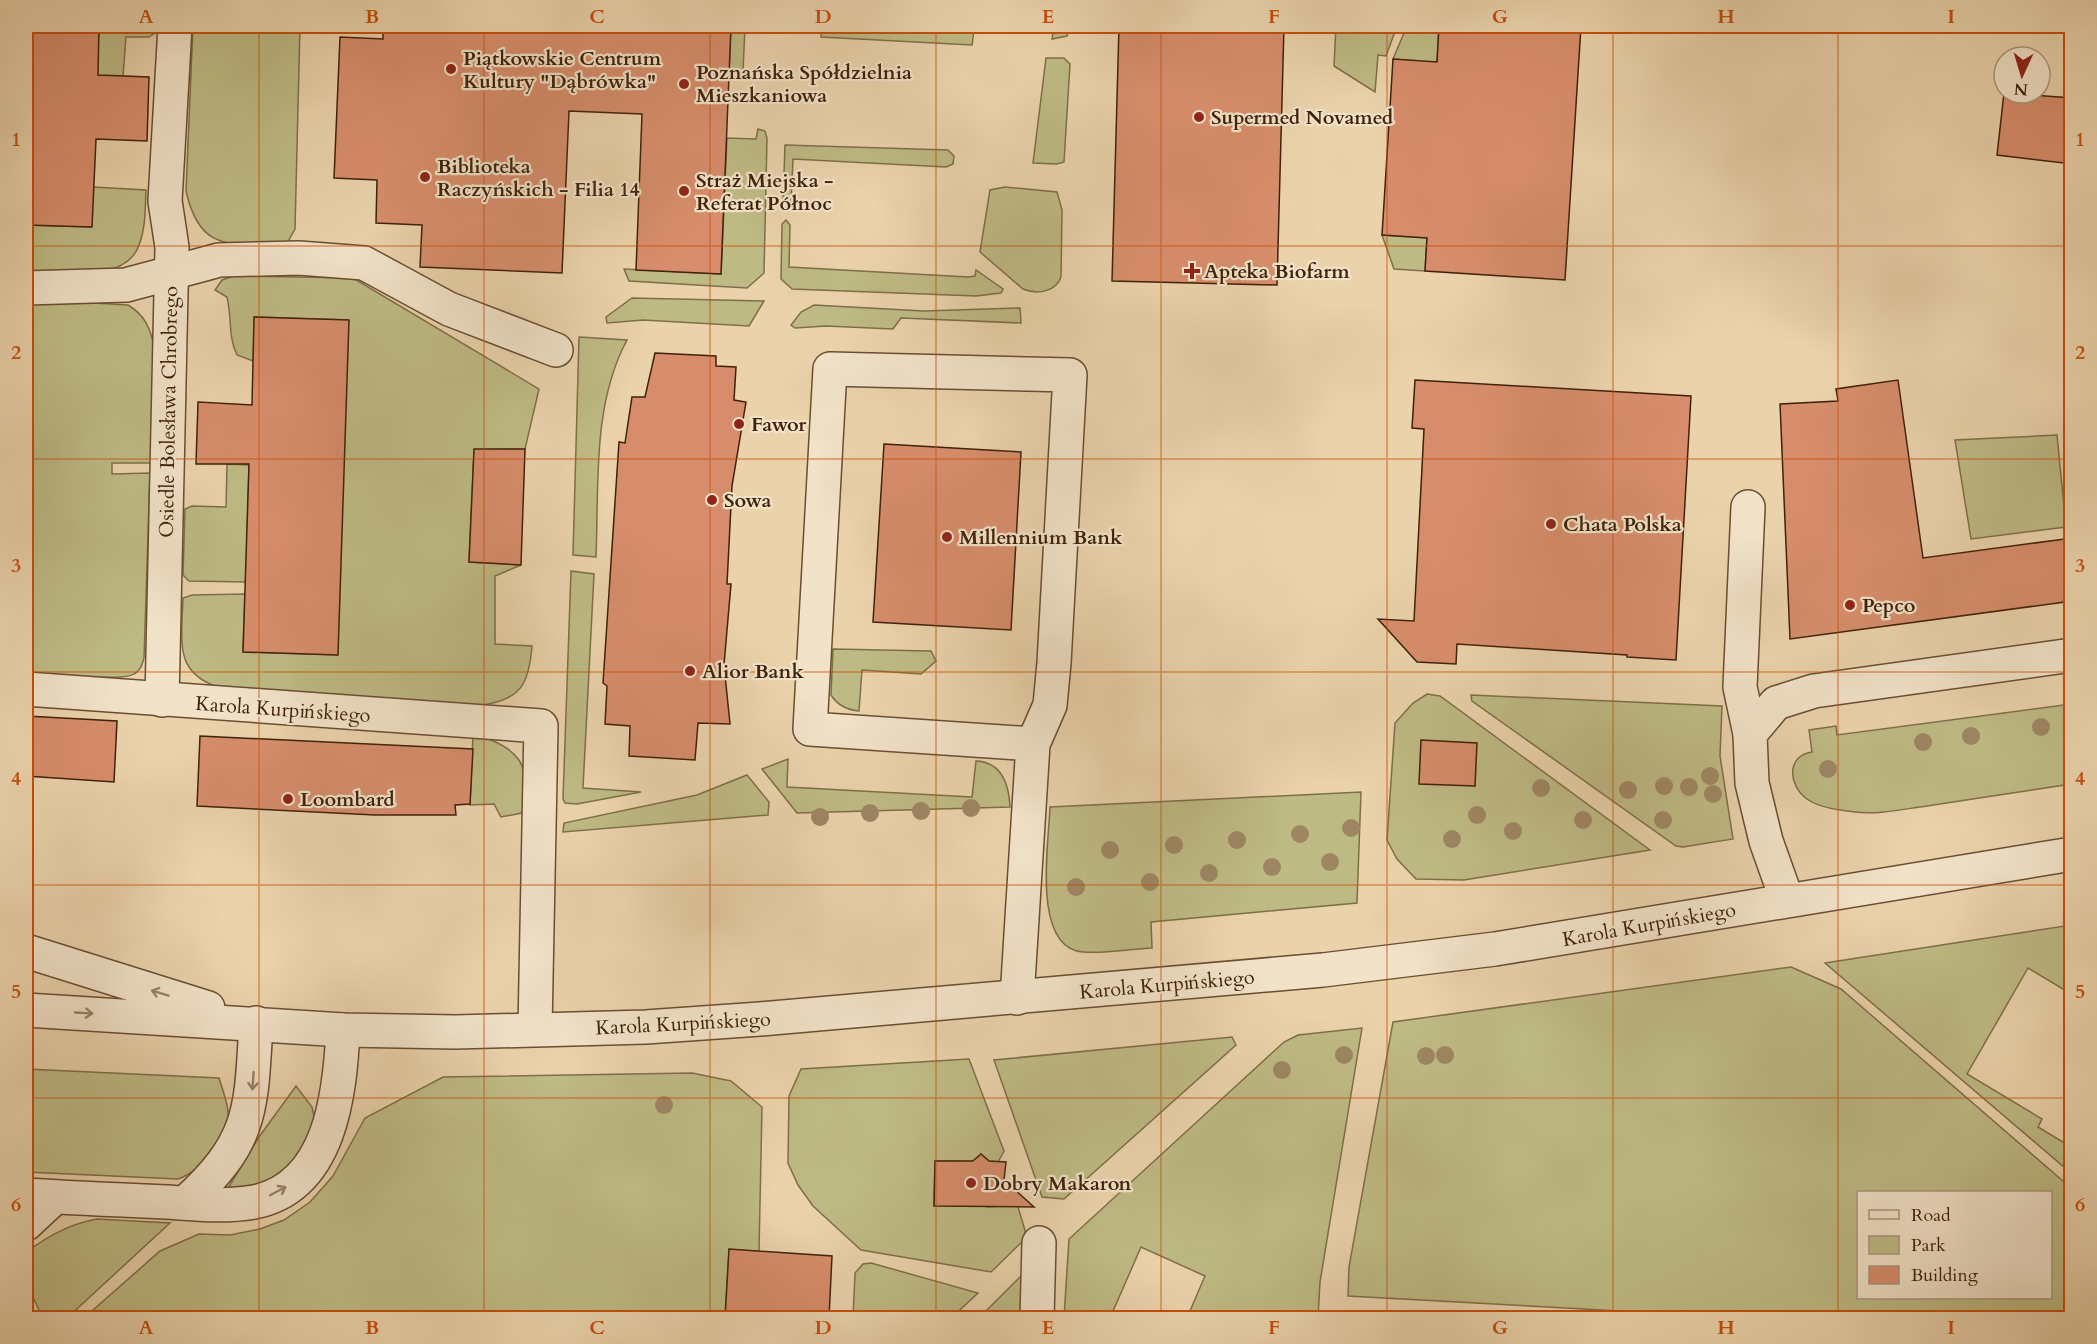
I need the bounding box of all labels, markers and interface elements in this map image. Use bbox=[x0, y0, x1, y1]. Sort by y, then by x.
text: A bbox=[138, 3, 154, 30]
text: B bbox=[365, 3, 379, 30]
text: C bbox=[589, 3, 605, 30]
text: D bbox=[814, 3, 832, 30]
text: E bbox=[1042, 3, 1054, 30]
text: F bbox=[1268, 3, 1280, 30]
text: G bbox=[1492, 3, 1508, 30]
text: H bbox=[1717, 3, 1735, 30]
text: I bbox=[1947, 3, 1955, 30]
place label: Piątkowskie Centrum Kultury "Dąbrówka" bbox=[463, 45, 662, 95]
north arrow bbox=[1992, 45, 2052, 105]
place label: Poznańska Spółdzielnia Mieszkaniowa bbox=[696, 59, 912, 109]
marker: Piątkowskie Centrum Kultury "Dąbrówka" bbox=[444, 62, 458, 76]
marker: Poznańska Spółdzielnia Mieszkaniowa bbox=[677, 77, 691, 91]
text: N bbox=[2013, 78, 2029, 100]
place label: Supermed Novamed bbox=[1211, 104, 1394, 131]
marker: Supermed Novamed bbox=[1192, 110, 1206, 124]
text: 1 bbox=[11, 126, 21, 153]
text: 1 bbox=[2075, 126, 2085, 153]
place label: Biblioteka Raczyńskich - Filia 14 bbox=[437, 153, 640, 203]
place label: Straż Miejska - Referat Północ bbox=[696, 167, 834, 217]
marker: Biblioteka Raczyńskich - Filia 14 bbox=[418, 170, 432, 184]
marker: Straż Miejska - Referat Północ bbox=[677, 184, 691, 198]
place label: Apteka Biofarm bbox=[1204, 258, 1350, 285]
marker: Apteka Biofarm bbox=[1185, 264, 1199, 278]
street label: Osiedle Bolesława Chrobrego bbox=[153, 286, 184, 538]
text: 2 bbox=[11, 339, 21, 366]
text: 2 bbox=[2075, 339, 2085, 366]
place label: Fawor bbox=[751, 411, 807, 438]
marker: Fawor bbox=[732, 417, 746, 431]
place label: Sowa bbox=[724, 487, 771, 514]
marker: Sowa bbox=[705, 493, 719, 507]
place label: Chata Polska bbox=[1563, 511, 1682, 538]
marker: Chata Polska bbox=[1544, 517, 1558, 531]
place label: Millennium Bank bbox=[959, 524, 1123, 551]
marker: Millennium Bank bbox=[940, 530, 954, 544]
text: 3 bbox=[11, 552, 21, 579]
text: 3 bbox=[2075, 552, 2085, 579]
place label: Pepco bbox=[1862, 592, 1916, 619]
marker: Pepco bbox=[1843, 598, 1857, 612]
place label: Alior Bank bbox=[702, 658, 804, 685]
marker: Alior Bank bbox=[683, 664, 697, 678]
street label: Karola Kurpińskiego bbox=[194, 690, 372, 729]
text: 4 bbox=[11, 765, 21, 792]
text: 4 bbox=[2075, 765, 2085, 792]
place label: Loombard bbox=[300, 786, 395, 813]
marker: Loombard bbox=[281, 792, 295, 806]
street label: Karola Kurpińskiego bbox=[1560, 896, 1738, 953]
street label: Karola Kurpińskiego bbox=[1078, 963, 1256, 1006]
text: 5 bbox=[11, 978, 21, 1005]
text: 5 bbox=[2075, 978, 2085, 1005]
one-way arrow bbox=[151, 987, 170, 998]
street label: Karola Kurpińskiego bbox=[595, 1005, 772, 1042]
one-way arrow bbox=[73, 1008, 93, 1019]
one-way arrow bbox=[247, 1071, 258, 1091]
place label: Dobry Makaron bbox=[983, 1170, 1131, 1197]
marker: Dobry Makaron bbox=[964, 1176, 978, 1190]
one-way arrow bbox=[269, 1185, 286, 1197]
text: 6 bbox=[11, 1191, 21, 1218]
legend bbox=[1857, 1191, 2052, 1299]
text: 6 bbox=[2075, 1191, 2085, 1218]
text: Road bbox=[1911, 1203, 1951, 1228]
text: Park bbox=[1911, 1233, 1946, 1258]
text: Building bbox=[1911, 1263, 1979, 1288]
text: A bbox=[138, 1314, 154, 1341]
text: B bbox=[365, 1314, 379, 1341]
text: C bbox=[589, 1314, 605, 1341]
text: D bbox=[814, 1314, 832, 1341]
text: E bbox=[1042, 1314, 1054, 1341]
text: F bbox=[1268, 1314, 1280, 1341]
text: G bbox=[1492, 1314, 1508, 1341]
text: H bbox=[1717, 1314, 1735, 1341]
text: I bbox=[1947, 1314, 1955, 1341]

